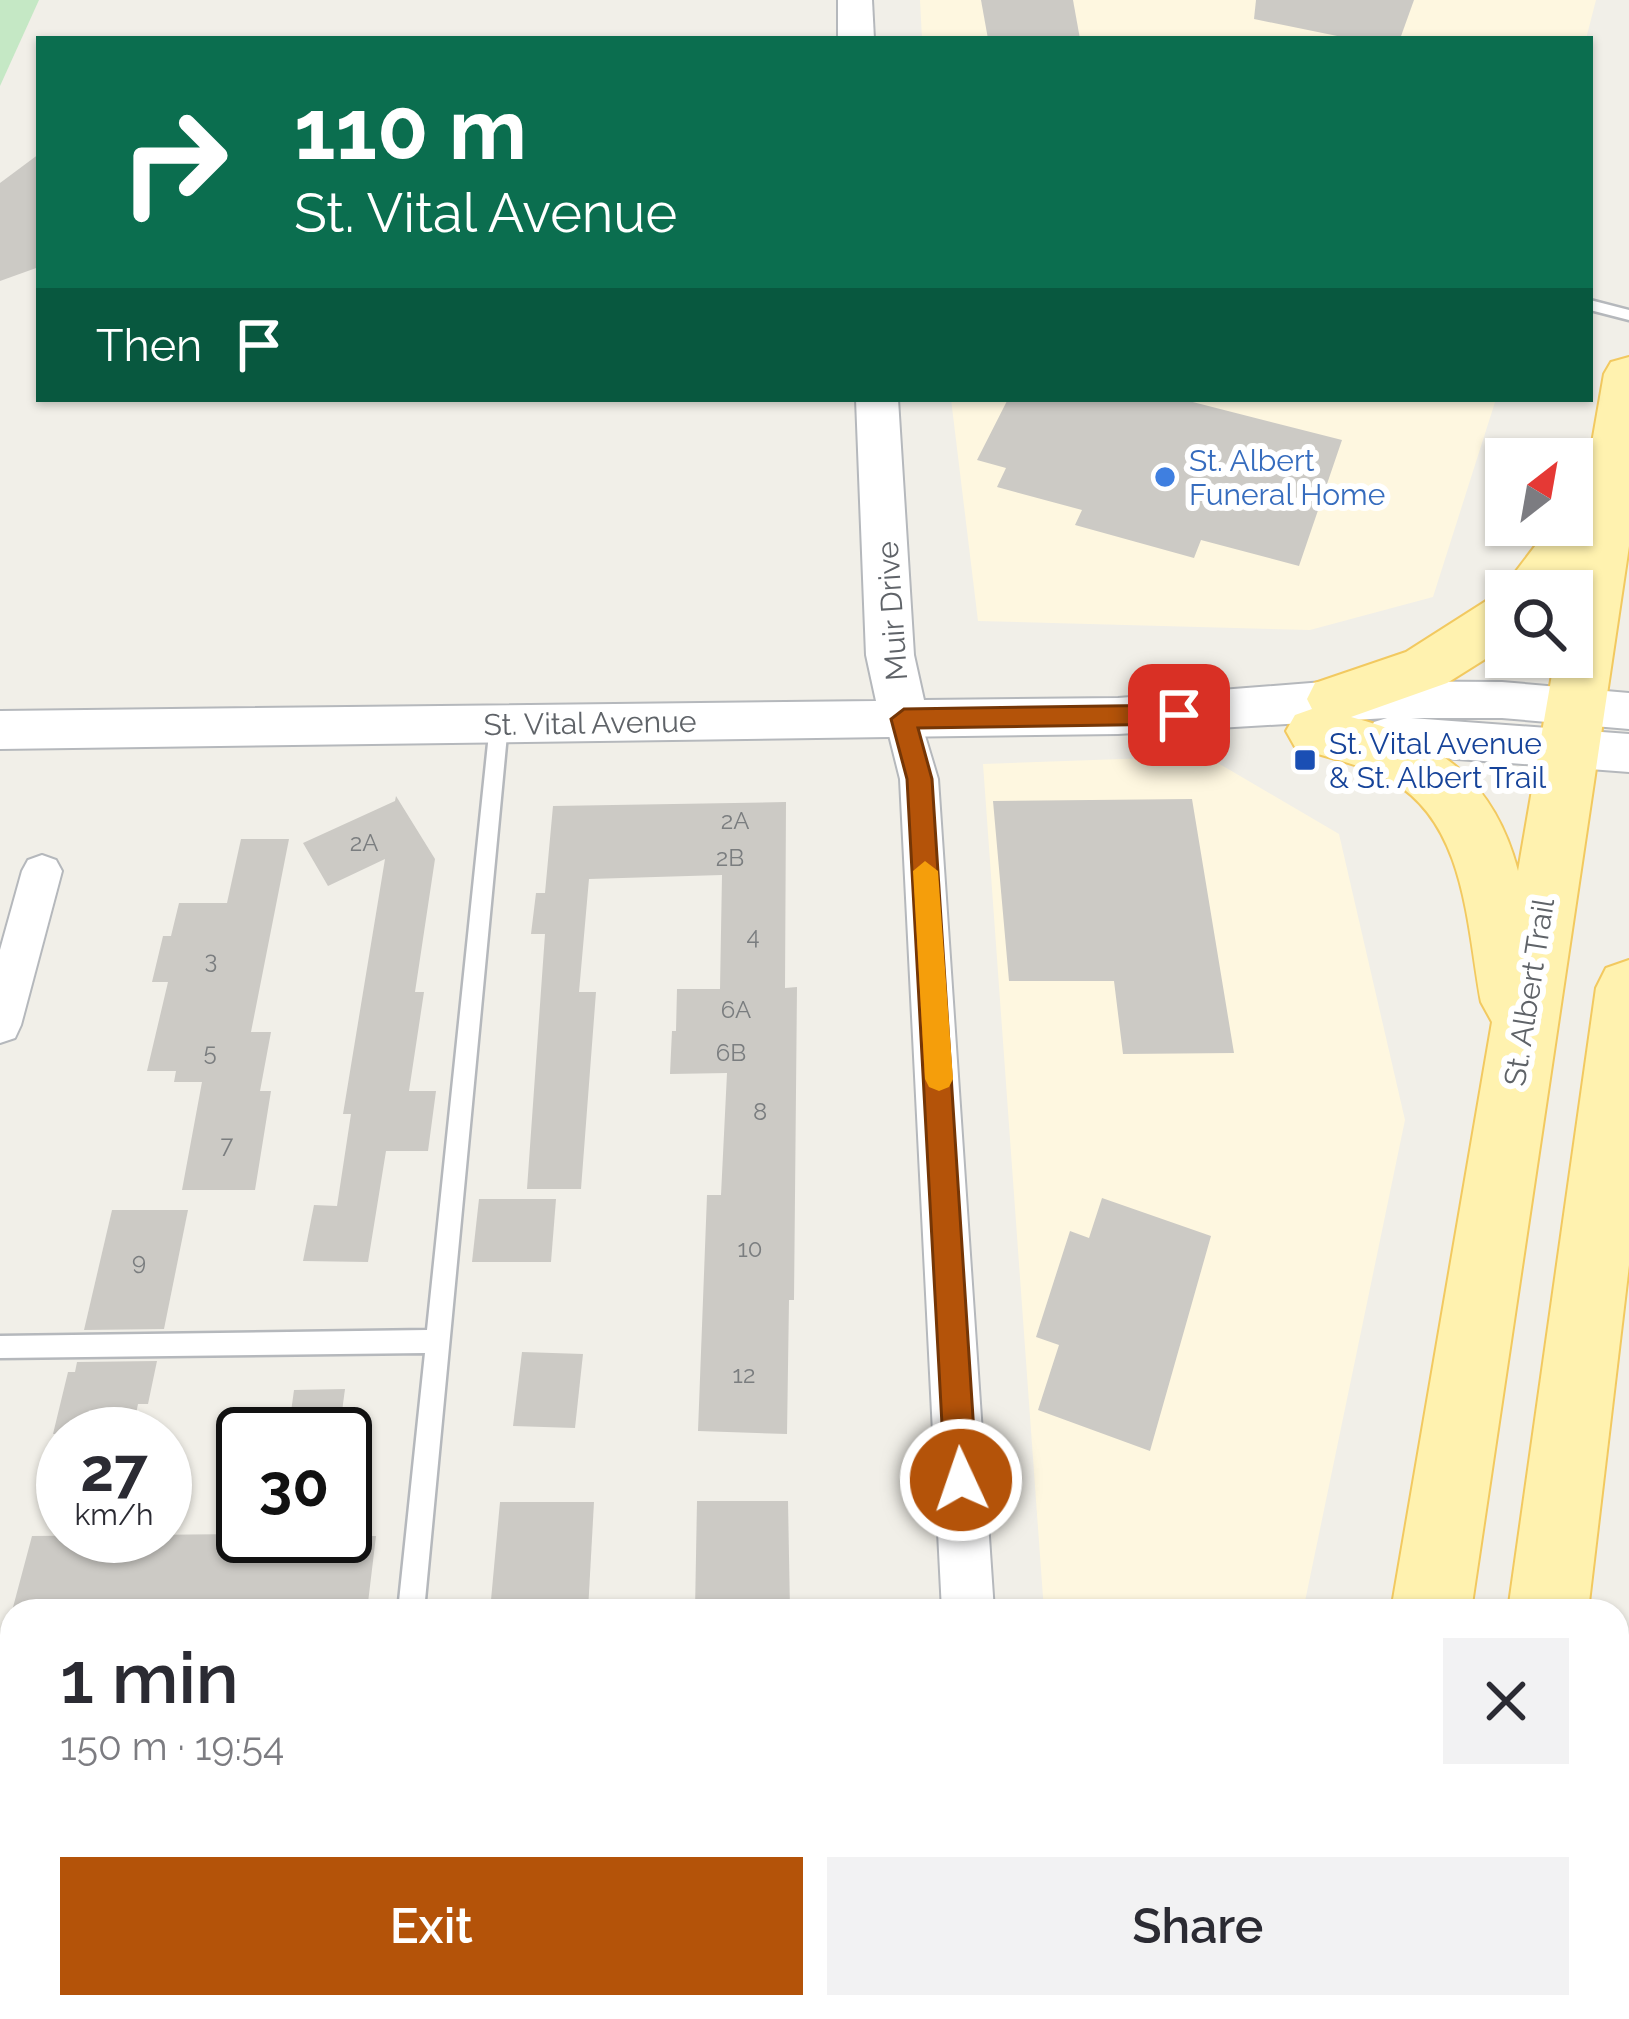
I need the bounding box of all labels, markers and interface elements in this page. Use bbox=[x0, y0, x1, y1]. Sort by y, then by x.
text: 110 m bbox=[294, 80, 527, 179]
icon: right bbox=[96, 84, 252, 240]
text: St. Vital Avenue bbox=[294, 181, 677, 245]
icon: arrive bbox=[226, 312, 292, 378]
text: Then bbox=[96, 319, 202, 372]
north arrow bbox=[1485, 438, 1593, 546]
map controls bbox=[1485, 438, 1593, 678]
place label: St. Albert Funeral Home bbox=[1189, 443, 1385, 512]
marker: St. Albert Funeral Home bbox=[1152, 464, 1178, 490]
street label: Muir Drive bbox=[870, 540, 914, 682]
button: search bbox=[1485, 570, 1593, 678]
pin bbox=[1128, 664, 1230, 766]
icon: arrive bbox=[1146, 682, 1212, 748]
street label: St. Vital Avenue bbox=[483, 704, 697, 742]
place label: St. Vital Avenue & St. Albert Trail bbox=[1329, 726, 1547, 795]
marker: St. Vital Avenue & St. Albert Trail bbox=[1292, 747, 1318, 773]
house number: 2A bbox=[721, 806, 749, 835]
house number: 2A bbox=[350, 828, 378, 857]
house number: 2B bbox=[716, 843, 744, 872]
street label: St. Albert Trail bbox=[1497, 895, 1561, 1088]
house number: 4 bbox=[746, 921, 760, 950]
house number: 3 bbox=[205, 945, 217, 974]
house number: 6A bbox=[721, 995, 751, 1024]
house number: 5 bbox=[203, 1037, 217, 1066]
house number: 6B bbox=[716, 1038, 746, 1067]
house number: 8 bbox=[753, 1097, 767, 1126]
house number: 7 bbox=[221, 1130, 234, 1159]
house number: 10 bbox=[738, 1234, 762, 1263]
house number: 9 bbox=[132, 1247, 146, 1276]
house number: 12 bbox=[733, 1360, 755, 1389]
speed limit sign: 30 bbox=[216, 1407, 372, 1563]
position arrow bbox=[898, 1417, 1024, 1543]
text: 27 bbox=[80, 1435, 148, 1505]
text: km/h bbox=[74, 1497, 154, 1532]
text: 1 min bbox=[60, 1635, 239, 1720]
button: close bbox=[1443, 1638, 1569, 1764]
text: 150 m · 19:54 bbox=[60, 1723, 284, 1769]
button: Exit bbox=[60, 1857, 803, 1995]
button: Share bbox=[827, 1857, 1569, 1995]

